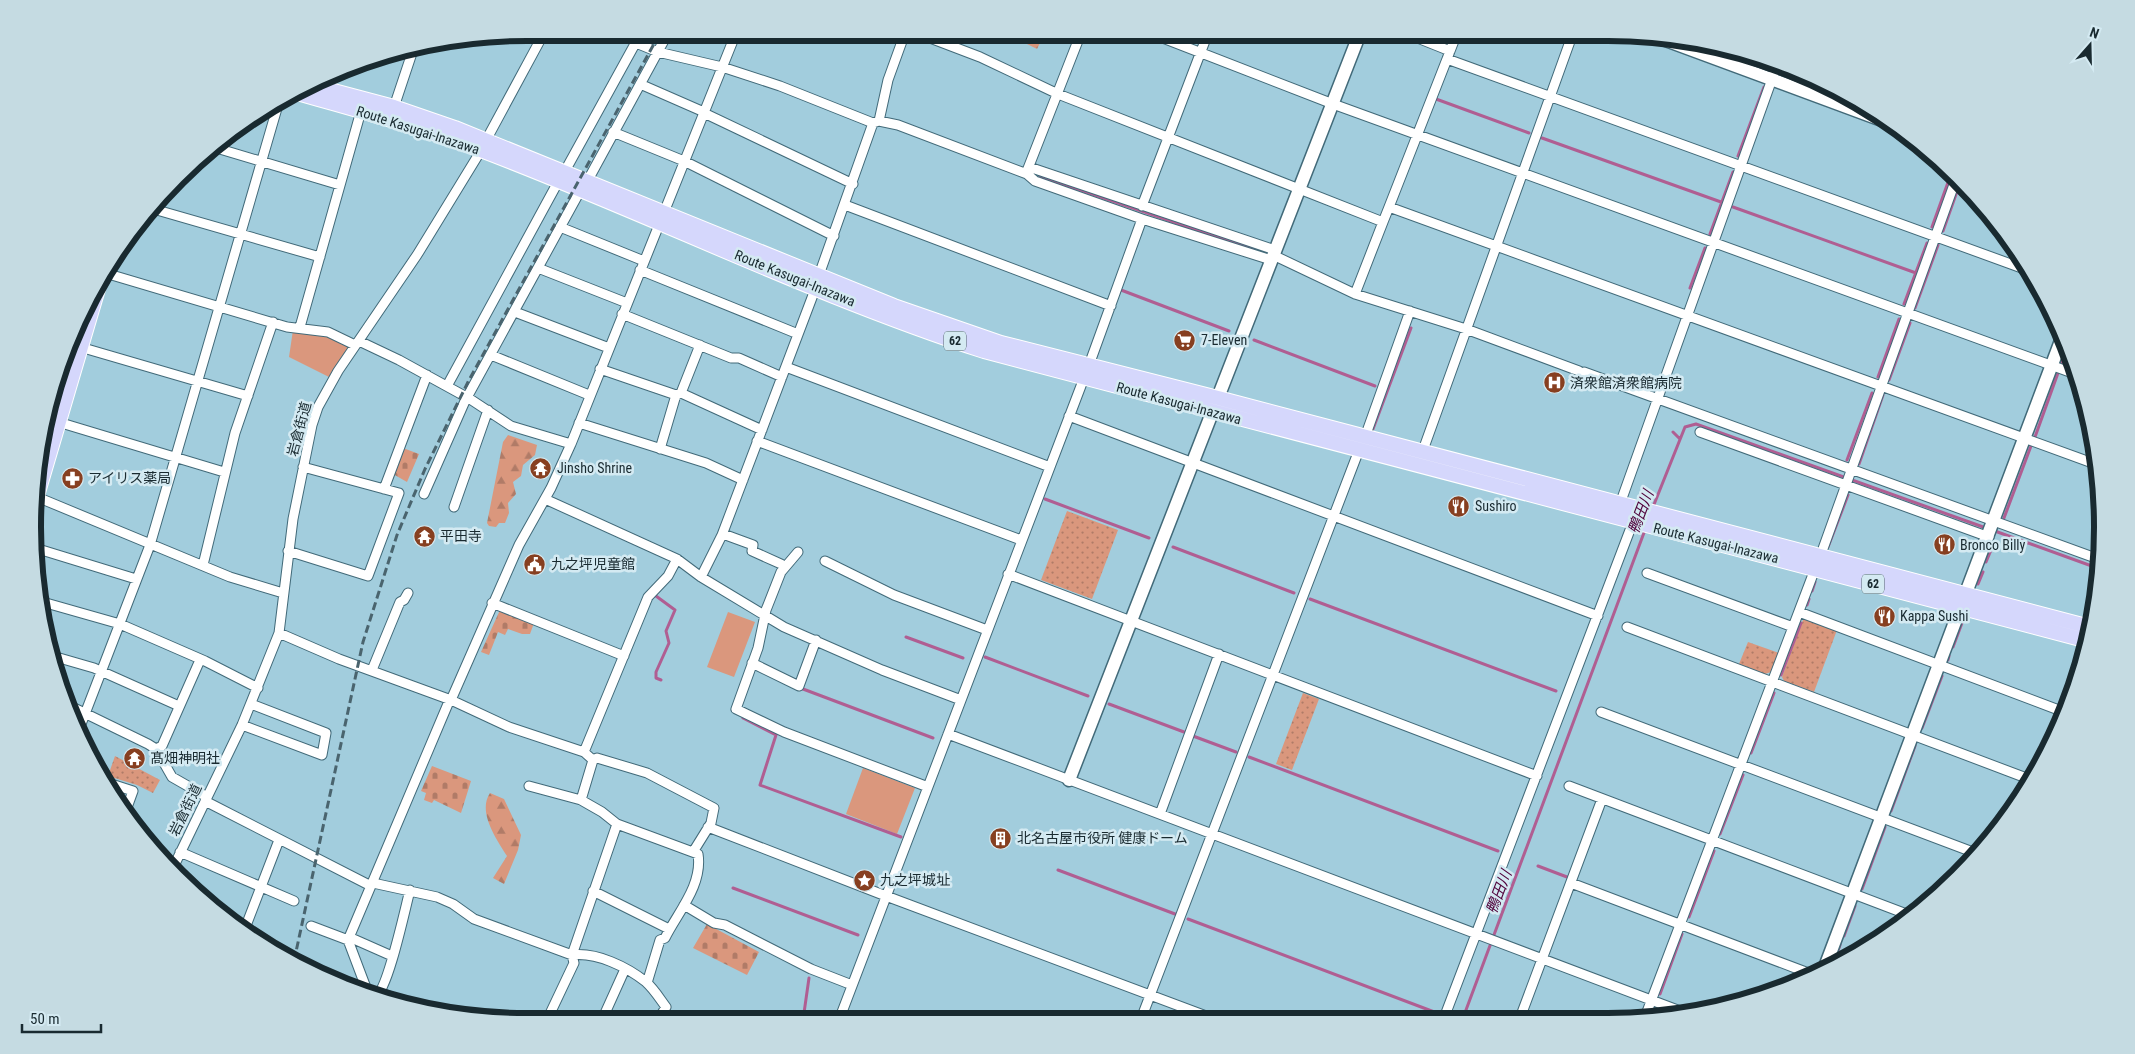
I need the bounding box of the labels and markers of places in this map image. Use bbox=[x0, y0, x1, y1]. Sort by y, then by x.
supermarket icon: 7-Eleven bbox=[1173, 328, 1197, 352]
place label: 7-Eleven bbox=[1201, 332, 1247, 348]
hospital icon: 済衆館済衆館病院 bbox=[1542, 371, 1566, 395]
place label: 済衆館済衆館病院 bbox=[1570, 375, 1682, 391]
temple icon: Jinsho Shrine bbox=[529, 456, 553, 480]
place label: Jinsho Shrine bbox=[557, 460, 632, 476]
pharmacy icon: アイリス薬局 bbox=[60, 466, 84, 490]
place label: アイリス薬局 bbox=[88, 470, 171, 486]
restaurant icon: Sushiro bbox=[1447, 494, 1471, 518]
place label: Sushiro bbox=[1475, 498, 1517, 514]
temple icon: 平田寺 bbox=[412, 524, 436, 548]
place label: 平田寺 bbox=[440, 528, 482, 544]
restaurant icon: Bronco Billy bbox=[1932, 533, 1956, 557]
place label: Bronco Billy bbox=[1960, 537, 2026, 553]
public building icon: 九之坪児童館 bbox=[523, 552, 547, 576]
place label: 九之坪児童館 bbox=[551, 556, 635, 572]
restaurant icon: Kappa Sushi bbox=[1872, 604, 1896, 628]
place label: Kappa Sushi bbox=[1900, 608, 1968, 624]
temple icon: 髙畑神明社 bbox=[122, 746, 146, 770]
place label: 髙畑神明社 bbox=[150, 750, 220, 766]
building icon: 北名古屋市役所 健康ドーム bbox=[989, 826, 1013, 850]
place label: 北名古屋市役所 健康ドーム bbox=[1017, 830, 1188, 846]
place icon: 九之坪城址 bbox=[852, 868, 876, 892]
place label: 九之坪城址 bbox=[880, 872, 950, 888]

